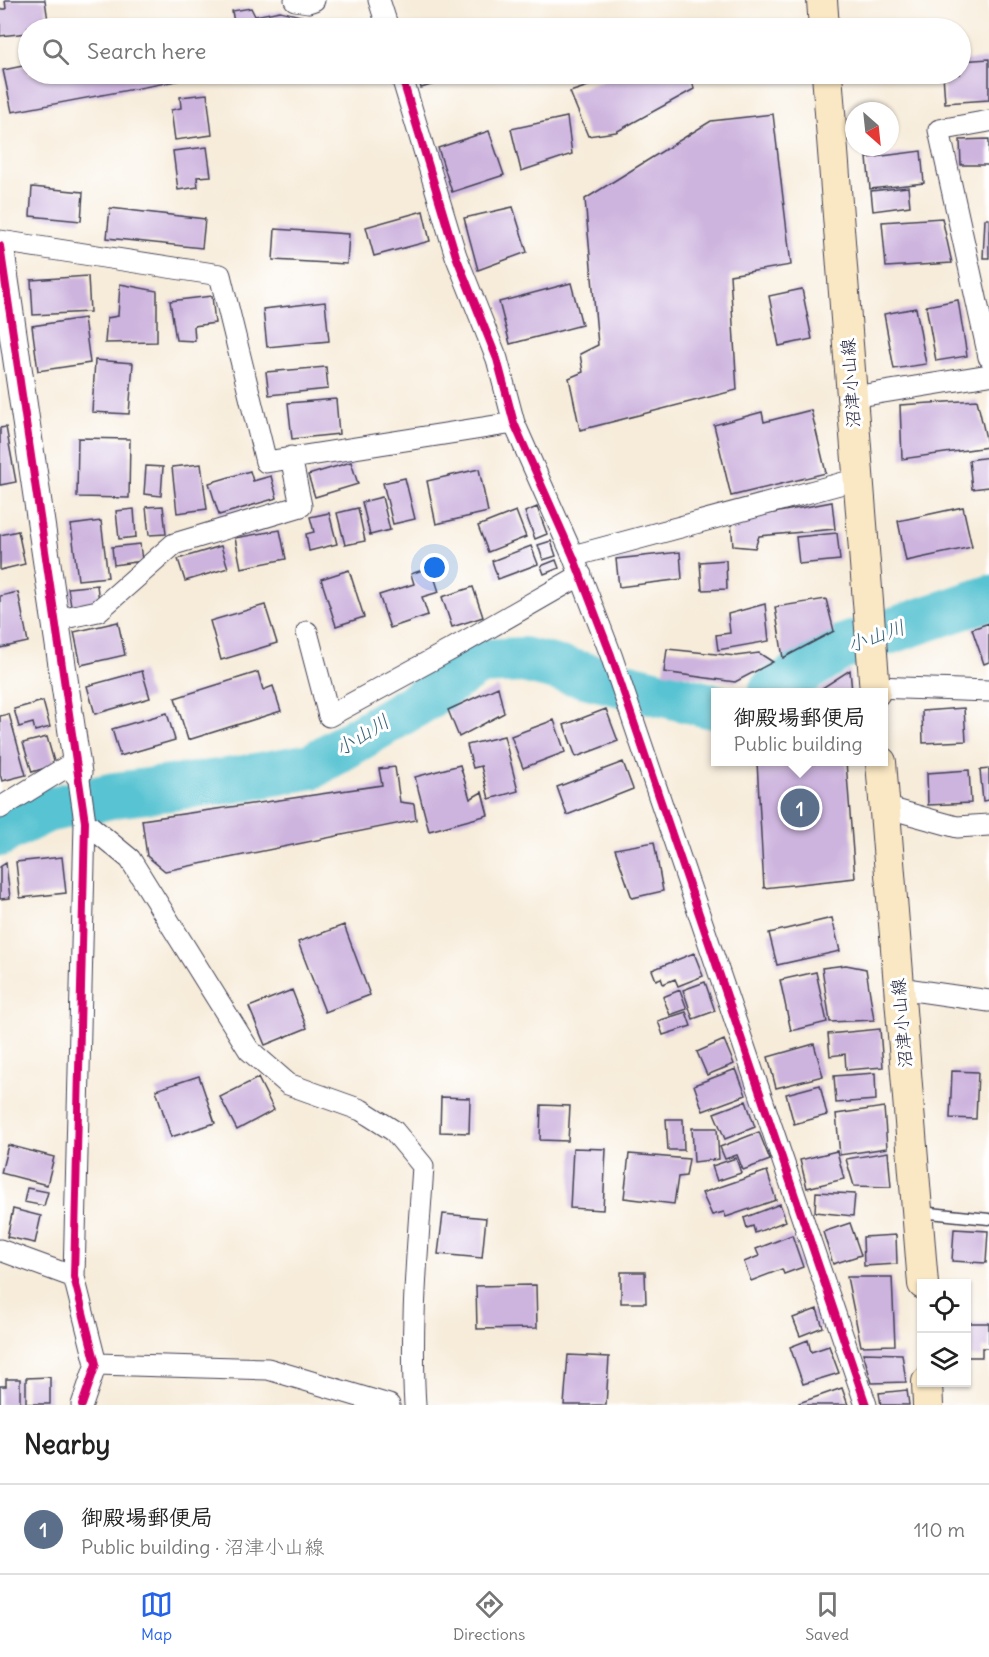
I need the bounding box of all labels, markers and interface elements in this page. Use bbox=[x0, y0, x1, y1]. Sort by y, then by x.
search box bbox=[18, 18, 971, 84]
icon: search bbox=[39, 35, 72, 68]
text: Search here bbox=[87, 37, 206, 65]
north arrow bbox=[845, 102, 899, 156]
street label: 沼津小山線 bbox=[836, 337, 865, 429]
your location bbox=[420, 553, 449, 582]
water label: 小山川 bbox=[843, 614, 908, 657]
popup bbox=[711, 688, 888, 766]
text: 御殿場郵便局 bbox=[733, 703, 866, 731]
water label: 小山川 bbox=[330, 708, 394, 761]
text: Public building bbox=[733, 731, 863, 756]
pin: 1 bbox=[780, 786, 820, 830]
street label: 沼津小山線 bbox=[886, 977, 917, 1069]
map controls bbox=[917, 1279, 971, 1387]
button: locate bbox=[917, 1279, 971, 1333]
button: layers bbox=[917, 1333, 971, 1387]
text: Nearby bbox=[24, 1428, 110, 1461]
text: 御殿場郵便局 bbox=[81, 1503, 213, 1531]
text: 1 bbox=[40, 1517, 47, 1542]
text: 110 m bbox=[914, 1517, 965, 1542]
text: Public building · 沼津小山線 bbox=[81, 1534, 324, 1559]
tab: Map bbox=[140, 1588, 173, 1644]
tab: Directions bbox=[453, 1588, 525, 1644]
tab: Saved bbox=[805, 1588, 849, 1644]

